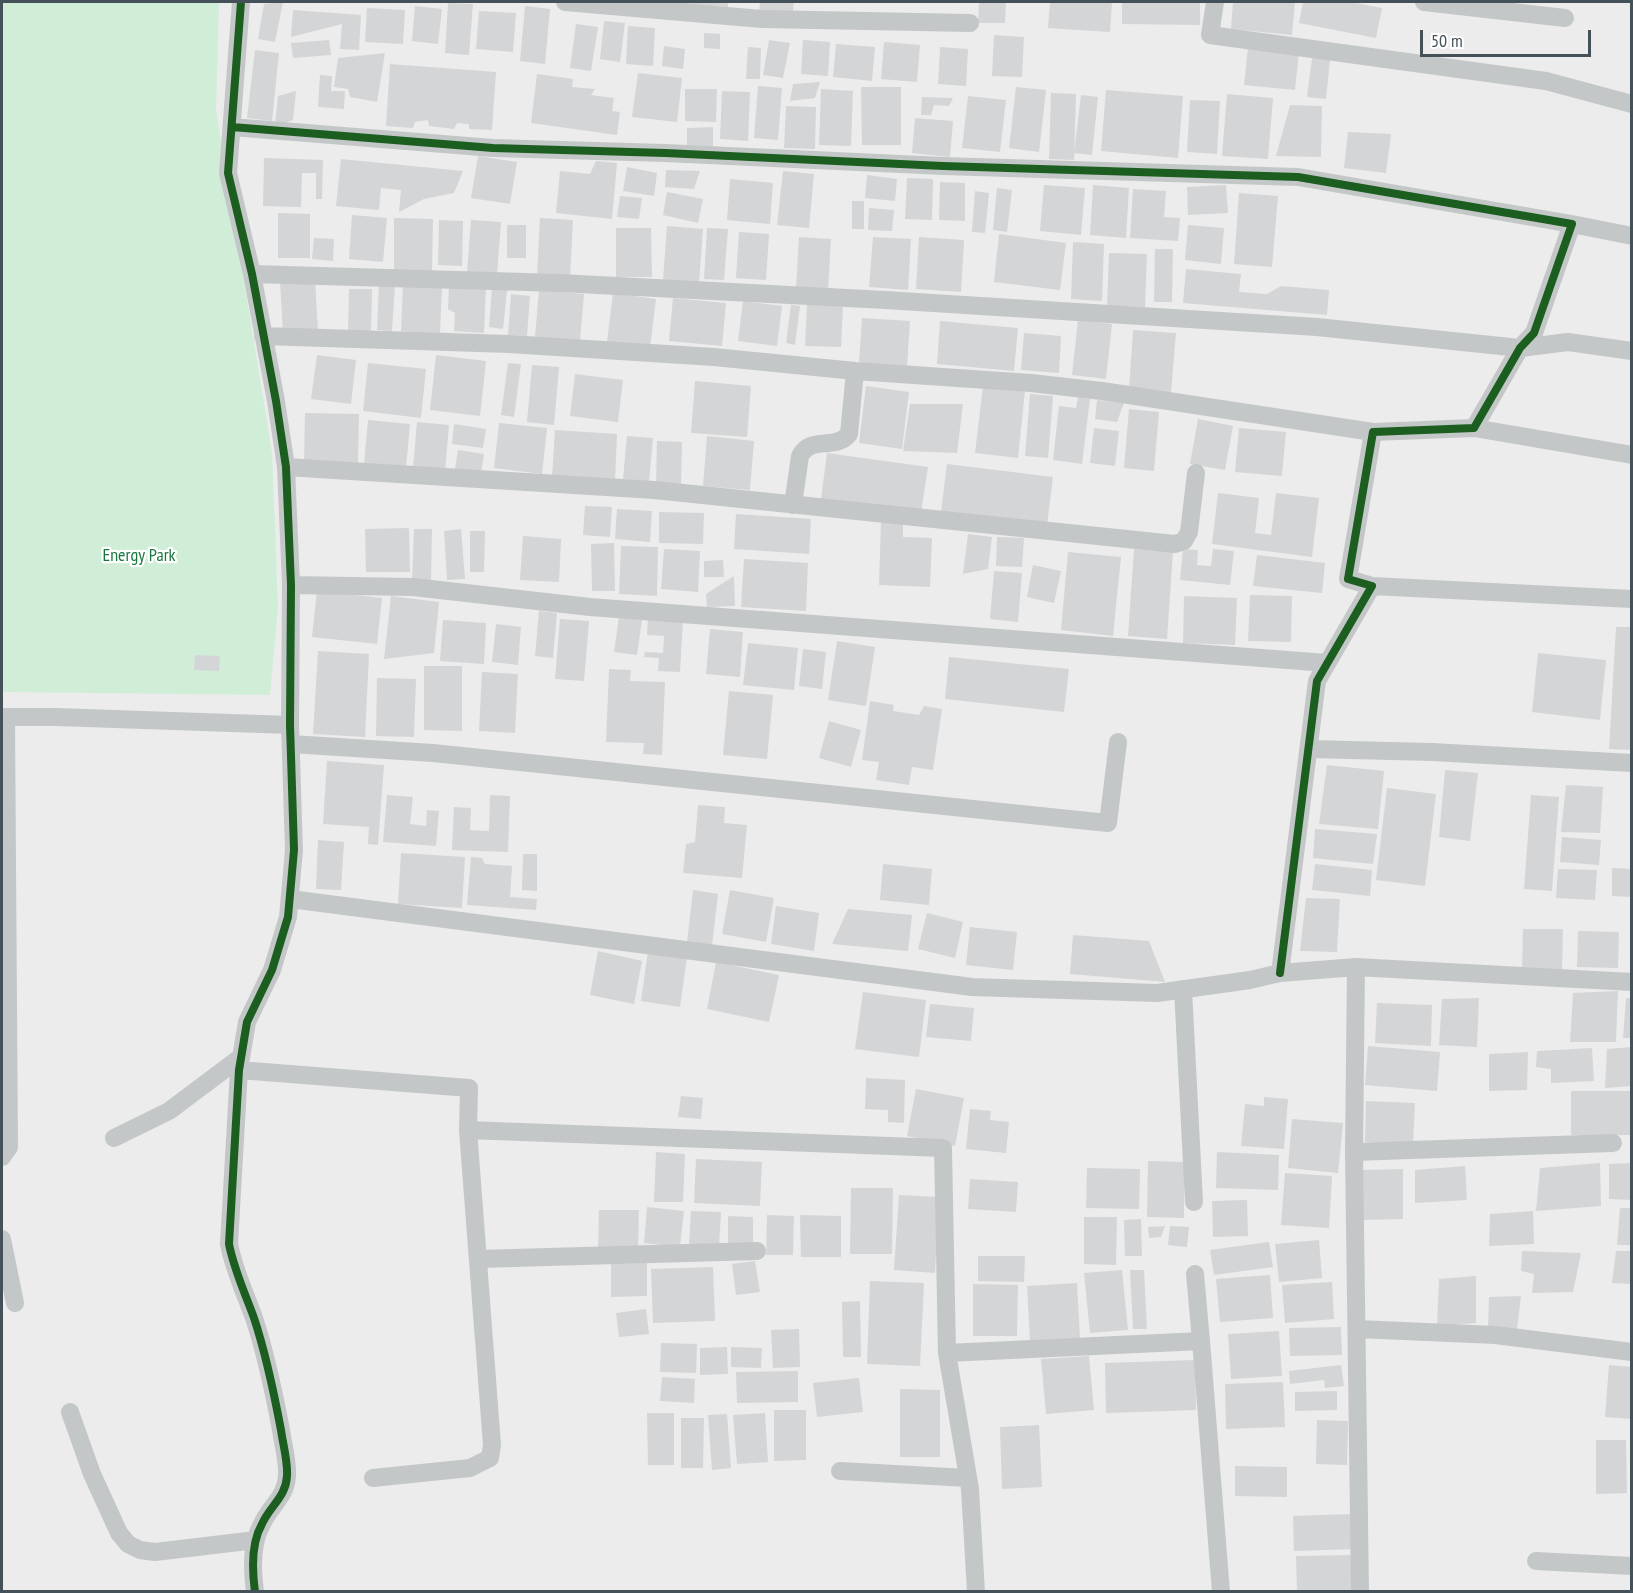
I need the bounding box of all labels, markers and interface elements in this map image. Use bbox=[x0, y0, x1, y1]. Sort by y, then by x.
scale bar bbox=[1423, 18, 1594, 56]
text: 50 m bbox=[1431, 29, 1463, 52]
park label: Energy Park bbox=[102, 545, 176, 567]

